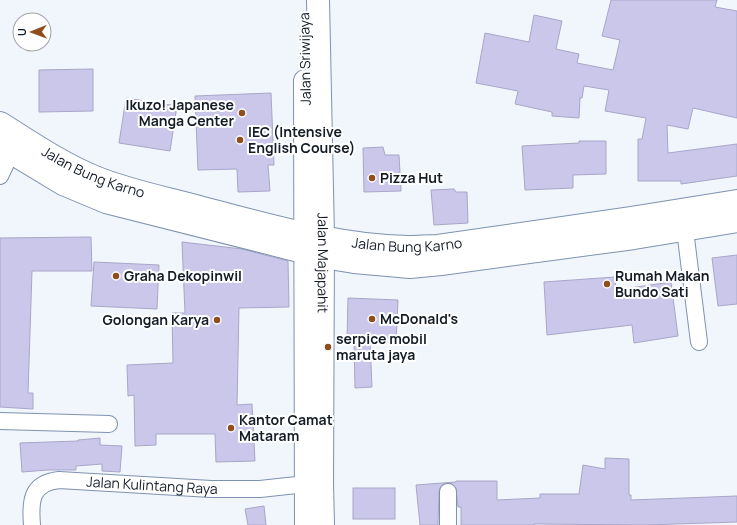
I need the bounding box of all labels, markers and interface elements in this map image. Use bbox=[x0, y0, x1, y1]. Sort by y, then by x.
north arrow bbox=[12, 12, 52, 52]
street label: Jalan Sriwijaya bbox=[294, 12, 315, 106]
text: U bbox=[14, 28, 29, 36]
place label: Ikuzo! Japanese Manga Center bbox=[126, 95, 234, 130]
marker: Ikuzo! Japanese Manga Center bbox=[237, 108, 247, 118]
place label: IEC (Intensive English Course) bbox=[248, 122, 355, 157]
marker: IEC (Intensive English Course) bbox=[235, 135, 245, 145]
street label: Jalan Bung Karno bbox=[38, 141, 147, 202]
place label: Pizza Hut bbox=[380, 168, 443, 187]
marker: Pizza Hut bbox=[367, 173, 377, 183]
street label: Jalan Majapahit bbox=[313, 212, 333, 314]
street label: Jalan Bung Karno bbox=[351, 232, 463, 256]
place label: Graha Dekopinwil bbox=[124, 266, 242, 285]
place label: Rumah Makan Bundo Sati bbox=[615, 266, 710, 301]
marker: Graha Dekopinwil bbox=[111, 271, 121, 281]
marker: Rumah Makan Bundo Sati bbox=[602, 279, 612, 289]
place label: McDonald's bbox=[380, 309, 458, 328]
place label: Golongan Karya bbox=[102, 310, 209, 329]
marker: McDonald's bbox=[367, 314, 377, 324]
marker: Golongan Karya bbox=[212, 315, 222, 325]
place label: serpice mobil maruta jaya bbox=[336, 329, 427, 364]
marker: serpice mobil maruta jaya bbox=[323, 342, 333, 352]
place label: Kantor Camat Mataram bbox=[239, 410, 333, 445]
marker: Kantor Camat Mataram bbox=[226, 423, 236, 433]
street label: Jalan Kulintang Raya bbox=[86, 472, 218, 498]

